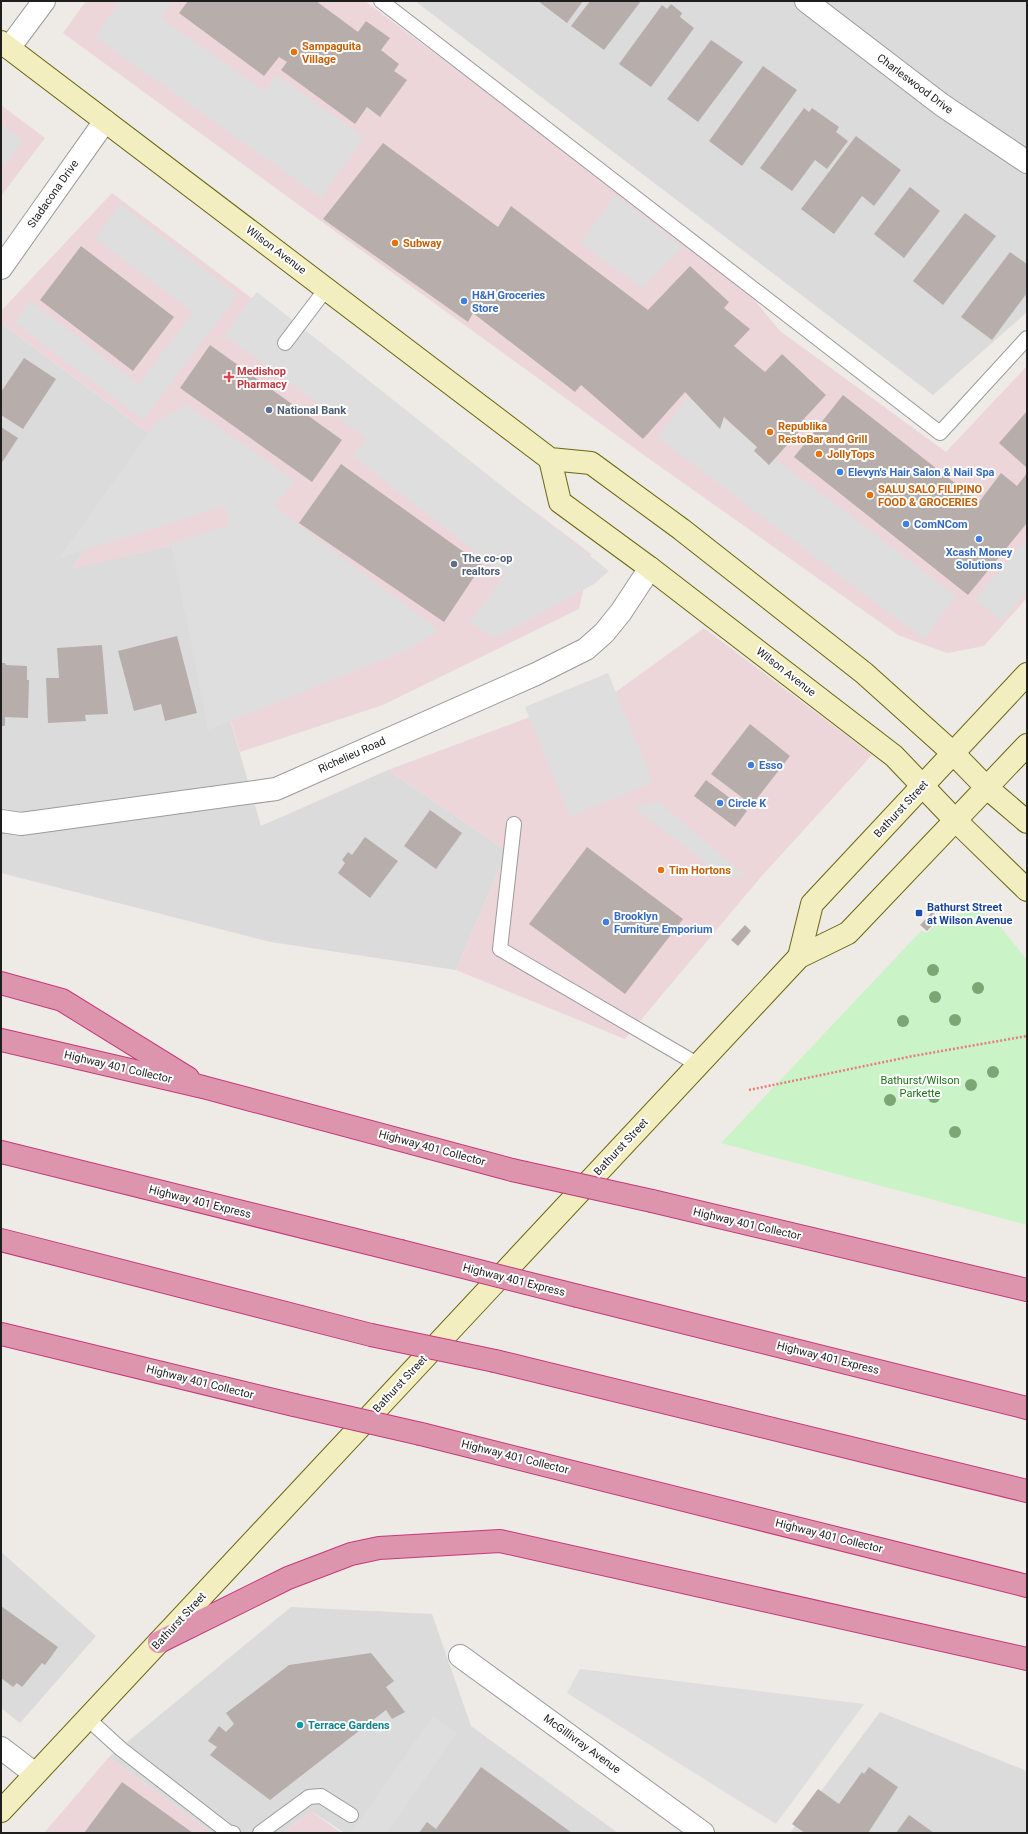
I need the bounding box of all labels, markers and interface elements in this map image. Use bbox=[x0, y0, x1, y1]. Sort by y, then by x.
place label: Sampaguita Village bbox=[302, 40, 361, 66]
marker: Sampaguita Village bbox=[289, 47, 299, 57]
street label: Charleswood Drive bbox=[875, 51, 956, 117]
street label: Stadacona Drive bbox=[25, 157, 81, 230]
street label: Wilson Avenue bbox=[243, 223, 309, 277]
place label: Subway bbox=[403, 237, 442, 250]
marker: Subway bbox=[390, 238, 400, 248]
place label: H&H Groceries Store bbox=[472, 289, 546, 315]
marker: H&H Groceries Store bbox=[459, 296, 469, 306]
place label: Medishop Pharmacy bbox=[237, 365, 287, 391]
marker: Medishop Pharmacy bbox=[224, 372, 234, 382]
place label: National Bank bbox=[277, 404, 346, 417]
marker: National Bank bbox=[264, 405, 274, 415]
place label: Republika RestoBar and Grill bbox=[778, 420, 867, 446]
marker: Republika RestoBar and Grill bbox=[765, 427, 775, 437]
place label: JollyTops bbox=[827, 448, 875, 461]
marker: JollyTops bbox=[814, 449, 824, 459]
place label: Elevyn's Hair Salon & Nail Spa bbox=[848, 466, 995, 479]
marker: Elevyn's Hair Salon & Nail Spa bbox=[835, 467, 845, 477]
place label: SALU SALO FILIPINO FOOD & GROCERIES bbox=[878, 483, 982, 509]
marker: SALU SALO FILIPINO FOOD & GROCERIES bbox=[865, 490, 875, 500]
place label: ComNCom bbox=[914, 518, 968, 531]
marker: ComNCom bbox=[901, 519, 911, 529]
marker: Xcash Money Solutions bbox=[974, 534, 984, 544]
place label: Xcash Money Solutions bbox=[946, 546, 1013, 572]
place label: The co-op realtors bbox=[462, 552, 512, 578]
marker: The co-op realtors bbox=[449, 559, 459, 569]
street label: Wilson Avenue bbox=[754, 645, 818, 699]
street label: Richelieu Road bbox=[316, 734, 388, 776]
place label: Esso bbox=[759, 759, 783, 772]
marker: Esso bbox=[746, 760, 756, 770]
street label: Bathurst Street bbox=[871, 777, 931, 840]
place label: Circle K bbox=[728, 797, 767, 810]
marker: Circle K bbox=[715, 798, 725, 808]
place label: Tim Hortons bbox=[669, 864, 731, 877]
marker: Tim Hortons bbox=[656, 865, 666, 875]
place label: Bathurst Street at Wilson Avenue bbox=[927, 901, 1012, 927]
marker: Bathurst Street at Wilson Avenue bbox=[914, 908, 924, 918]
place label: Brooklyn Furniture Emporium bbox=[614, 910, 712, 936]
marker: Brooklyn Furniture Emporium bbox=[601, 917, 611, 927]
street label: Highway 401 Collector bbox=[63, 1048, 173, 1086]
park label: Bathurst/Wilson Parkette bbox=[880, 1074, 960, 1100]
street label: Bathurst Street bbox=[591, 1115, 651, 1178]
street label: Highway 401 Collector bbox=[377, 1127, 487, 1169]
street label: Highway 401 Express bbox=[148, 1183, 253, 1221]
street label: Highway 401 Collector bbox=[692, 1205, 802, 1243]
street label: Highway 401 Express bbox=[462, 1261, 567, 1299]
street label: Highway 401 Express bbox=[776, 1339, 881, 1377]
street label: Bathurst Street bbox=[370, 1352, 430, 1415]
street label: Highway 401 Collector bbox=[145, 1362, 255, 1402]
street label: Highway 401 Collector bbox=[460, 1437, 570, 1477]
street label: Highway 401 Collector bbox=[774, 1516, 884, 1556]
street label: Bathurst Street bbox=[149, 1589, 209, 1652]
street label: McGillivray Avenue bbox=[541, 1712, 623, 1776]
place label: Terrace Gardens bbox=[308, 1719, 390, 1732]
marker: Terrace Gardens bbox=[295, 1720, 305, 1730]

